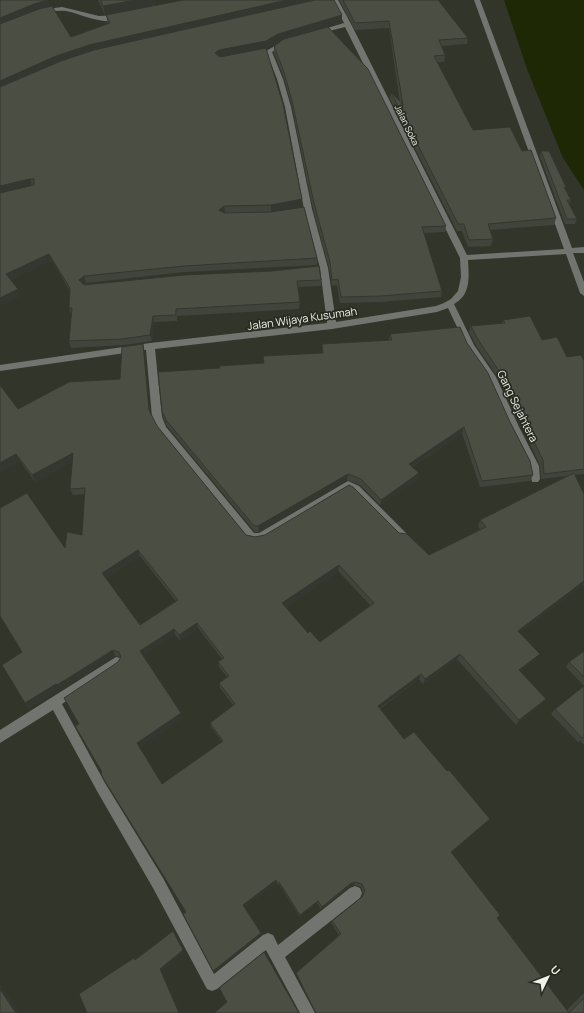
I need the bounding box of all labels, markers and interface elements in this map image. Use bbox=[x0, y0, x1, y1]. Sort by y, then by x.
street label: Jalan Soka bbox=[392, 102, 422, 148]
street label: Jalan Wijaya Kusumah bbox=[246, 303, 358, 333]
street label: Gang Sejahtera bbox=[494, 368, 542, 444]
north arrow bbox=[528, 957, 568, 997]
text: U bbox=[547, 962, 564, 978]

